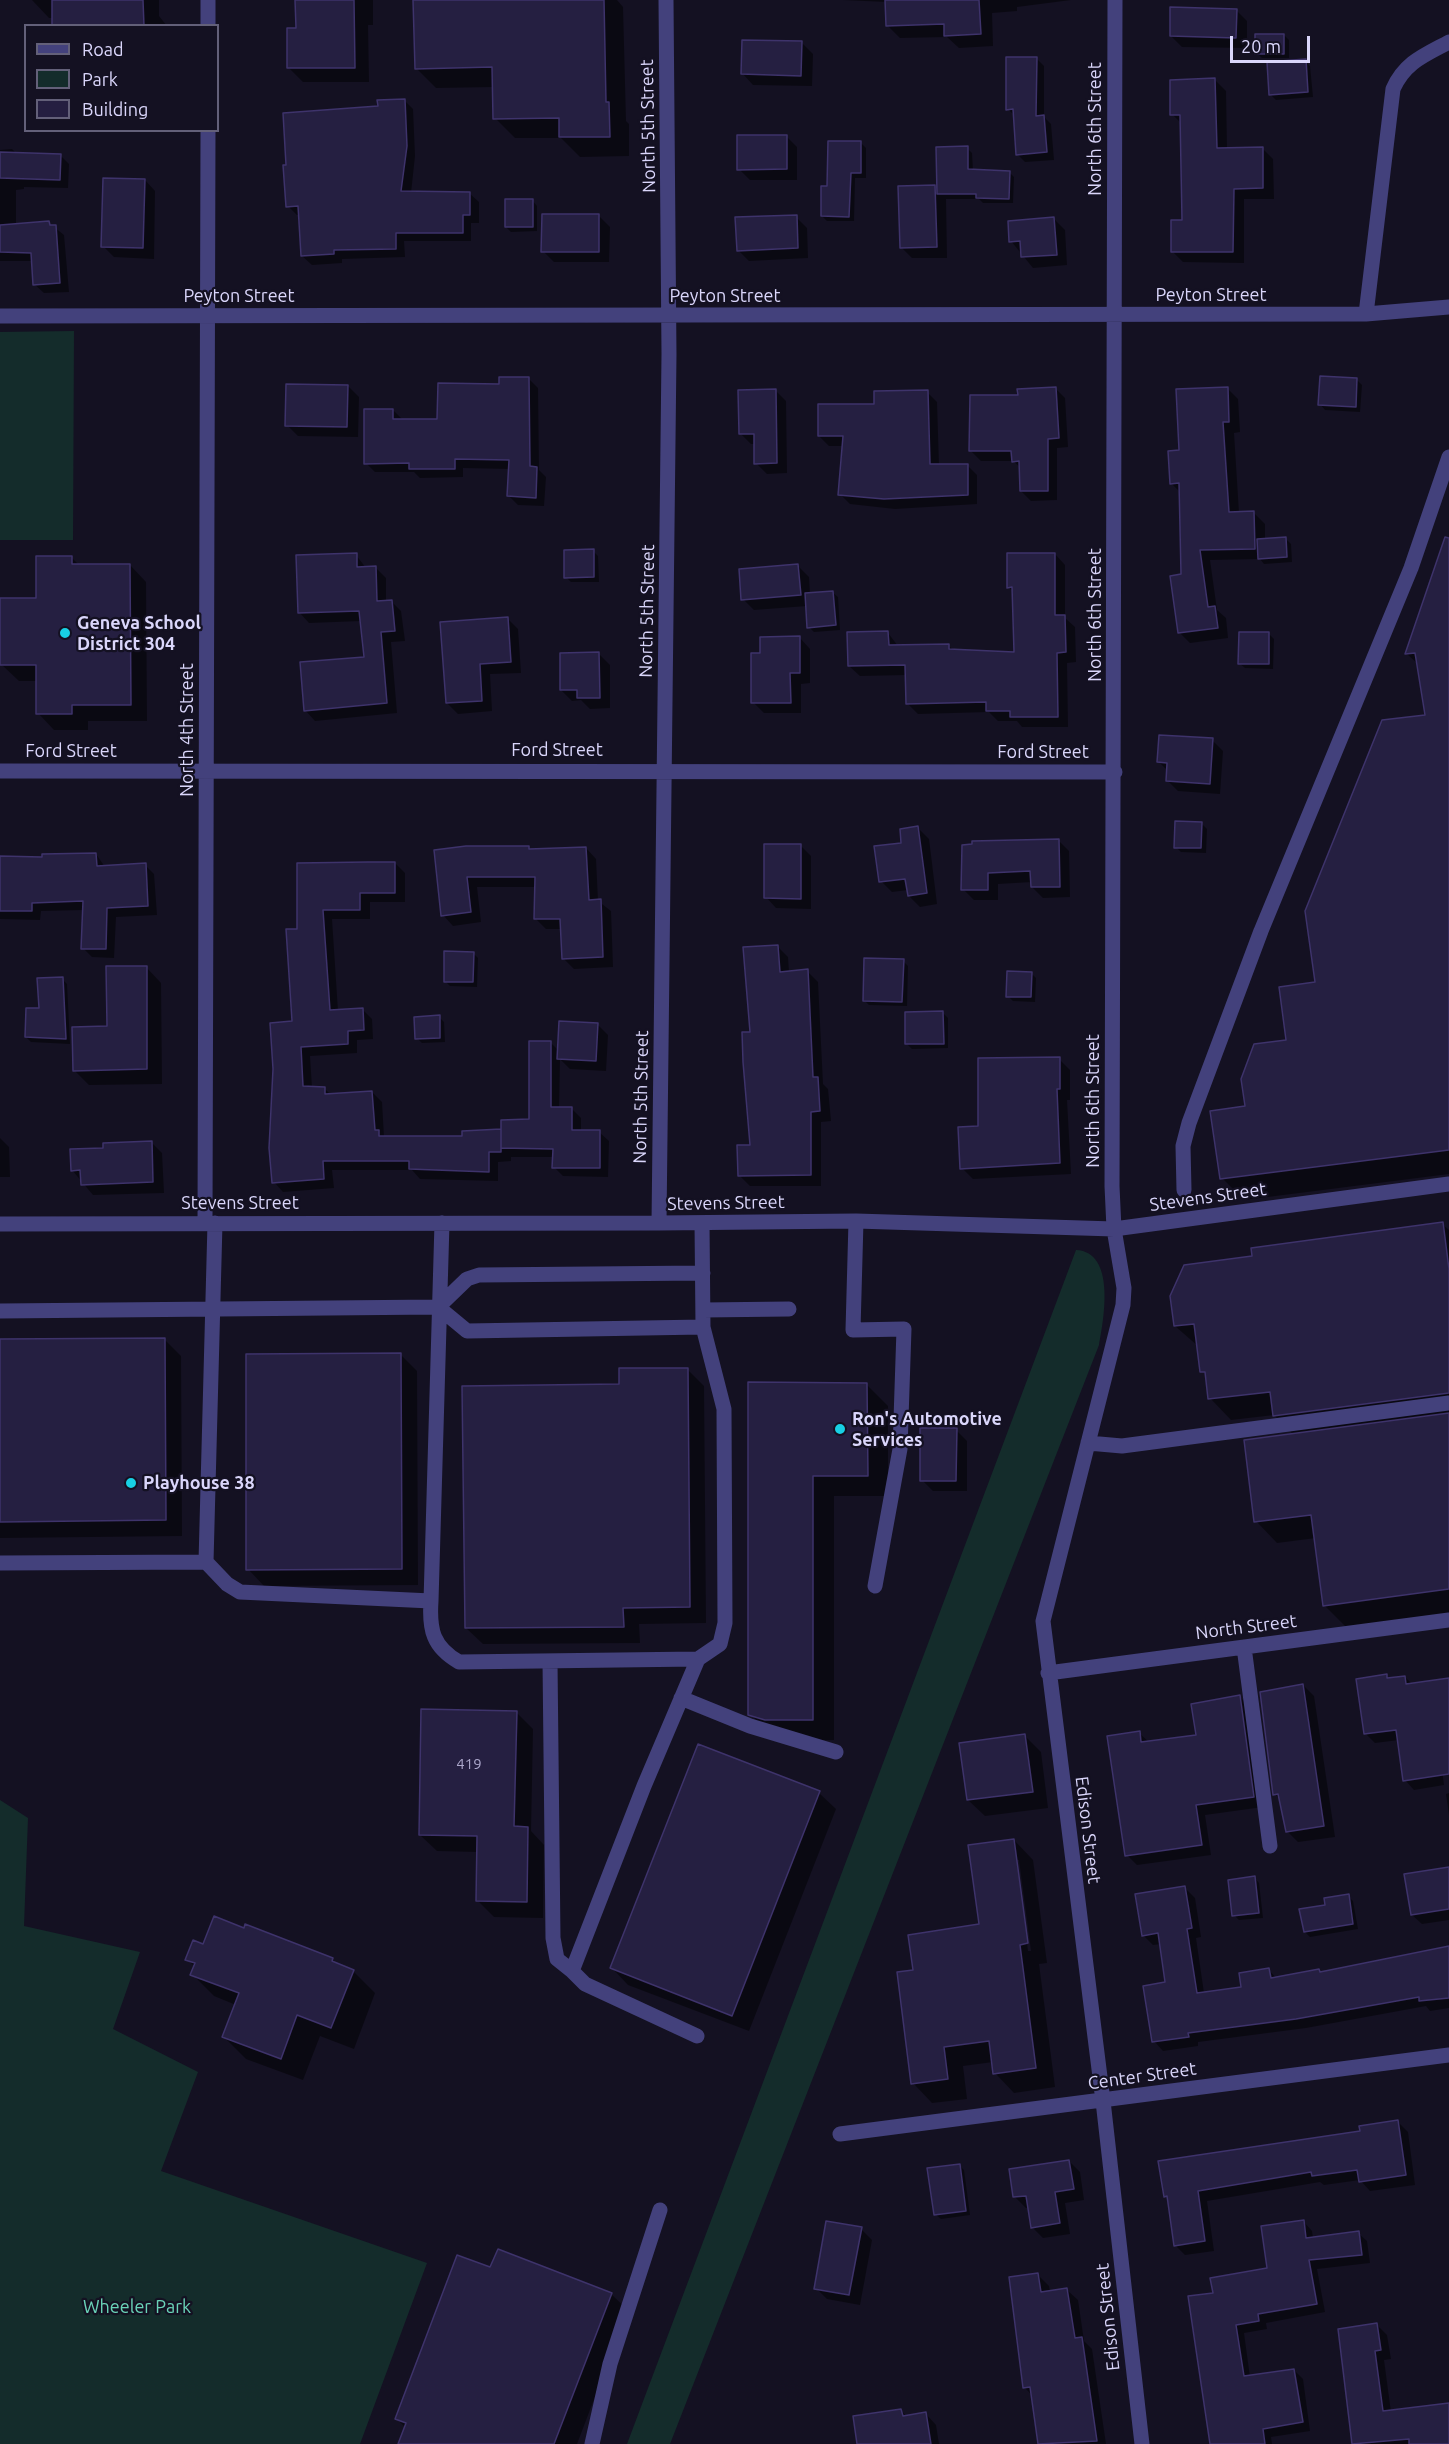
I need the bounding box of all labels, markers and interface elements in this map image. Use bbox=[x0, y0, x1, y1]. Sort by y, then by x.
legend bbox=[24, 24, 219, 132]
scale bar bbox=[1233, 24, 1312, 62]
text: 20 m bbox=[1241, 36, 1281, 56]
text: Road bbox=[82, 39, 124, 59]
street label: North 5th Street bbox=[636, 59, 660, 193]
street label: North 6th Street bbox=[1084, 62, 1106, 196]
text: Park bbox=[82, 69, 118, 89]
text: Building bbox=[82, 99, 148, 119]
street label: Peyton Street bbox=[1155, 284, 1267, 306]
street label: Peyton Street bbox=[183, 285, 295, 307]
street label: Peyton Street bbox=[669, 285, 781, 307]
street label: North 5th Street bbox=[635, 544, 659, 678]
street label: North 6th Street bbox=[1084, 548, 1106, 682]
place label: Geneva School District 304 bbox=[77, 612, 201, 654]
marker: Geneva School District 304 bbox=[58, 626, 72, 640]
street label: North 4th Street bbox=[176, 663, 198, 797]
street label: Ford Street bbox=[511, 739, 603, 761]
street label: Ford Street bbox=[25, 740, 117, 762]
street label: Ford Street bbox=[997, 741, 1089, 763]
street label: North 5th Street bbox=[629, 1030, 653, 1164]
street label: North 6th Street bbox=[1082, 1034, 1104, 1168]
street label: Stevens Street bbox=[1148, 1178, 1268, 1216]
street label: Stevens Street bbox=[667, 1191, 785, 1215]
street label: Stevens Street bbox=[181, 1192, 299, 1214]
place label: Ron's Automotive Services bbox=[852, 1408, 1002, 1450]
marker: Ron's Automotive Services bbox=[833, 1422, 847, 1436]
place label: Playhouse 38 bbox=[143, 1472, 255, 1494]
marker: Playhouse 38 bbox=[124, 1476, 138, 1490]
street label: North Street bbox=[1194, 1610, 1298, 1644]
house number: 419 bbox=[456, 1755, 482, 1773]
street label: Edison Street bbox=[1071, 1775, 1105, 1885]
street label: Center Street bbox=[1086, 2058, 1198, 2094]
street label: Edison Street bbox=[1092, 2262, 1124, 2372]
park label: Wheeler Park bbox=[83, 2296, 191, 2318]

